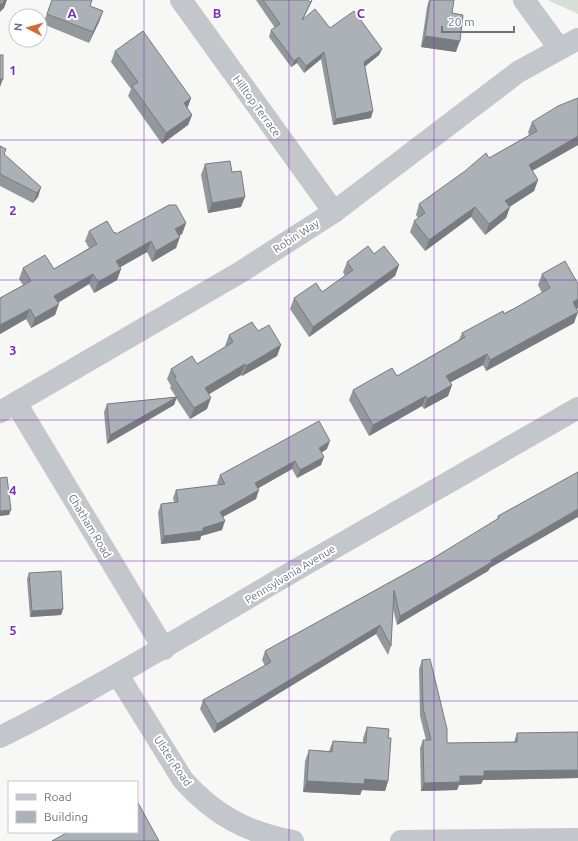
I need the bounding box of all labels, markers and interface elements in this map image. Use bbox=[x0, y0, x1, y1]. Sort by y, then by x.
text: A bbox=[67, 6, 77, 20]
text: B bbox=[213, 6, 222, 20]
text: C bbox=[357, 6, 366, 20]
north arrow bbox=[8, 8, 48, 48]
scale bar bbox=[442, 8, 514, 34]
text: 20 m bbox=[448, 15, 475, 28]
text: N bbox=[12, 22, 24, 32]
text: 1 bbox=[9, 63, 17, 77]
street label: Hilltop Terrace bbox=[231, 73, 283, 139]
text: 2 bbox=[9, 203, 17, 217]
street label: Robin Way bbox=[271, 216, 322, 255]
text: 3 bbox=[9, 343, 17, 357]
text: 4 bbox=[9, 483, 17, 497]
street label: Chatham Road bbox=[66, 492, 114, 560]
street label: Pennsylvania Avenue bbox=[243, 542, 337, 606]
text: 5 bbox=[9, 623, 17, 637]
street label: Ulster Road bbox=[152, 734, 194, 788]
legend bbox=[8, 781, 138, 833]
text: Road bbox=[44, 790, 72, 803]
text: Building bbox=[44, 810, 88, 823]

